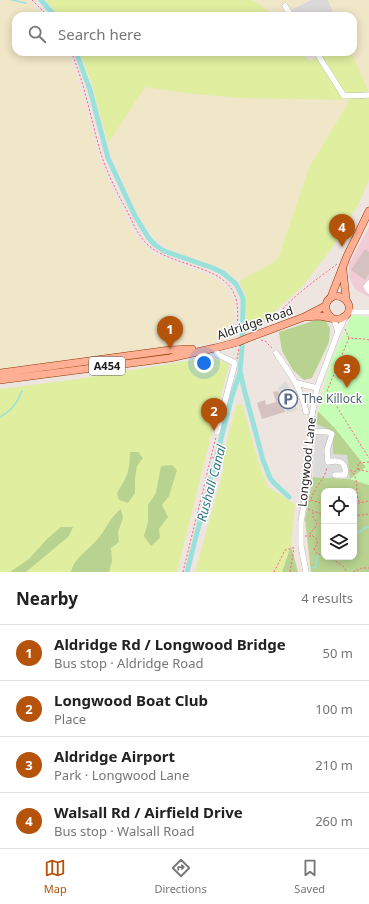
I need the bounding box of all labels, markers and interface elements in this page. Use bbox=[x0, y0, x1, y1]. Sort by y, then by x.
search box bbox=[12, 12, 357, 56]
icon: search bbox=[26, 23, 48, 45]
text: Search here bbox=[58, 24, 141, 44]
pin: 4 bbox=[329, 214, 355, 247]
street label: Aldridge Road bbox=[214, 302, 295, 344]
pin: 1 bbox=[157, 316, 183, 349]
your location bbox=[194, 353, 214, 373]
pin: 3 bbox=[334, 355, 360, 388]
road number: A454 bbox=[89, 357, 125, 375]
parking icon: The Killock bbox=[277, 388, 299, 410]
place label: The Killock bbox=[302, 390, 363, 407]
pin: 2 bbox=[201, 398, 227, 431]
street label: Longwood Lane bbox=[293, 416, 320, 508]
water label: Rushall Canal bbox=[192, 442, 230, 523]
map controls bbox=[321, 488, 357, 560]
button: locate bbox=[321, 488, 357, 524]
button: layers bbox=[321, 524, 357, 560]
text: Nearby bbox=[16, 587, 78, 610]
text: 4 results bbox=[301, 589, 353, 607]
text: Aldridge Rd / Longwood Bridge bbox=[54, 634, 286, 654]
text: 1 bbox=[25, 644, 33, 662]
text: 50 m bbox=[323, 644, 353, 662]
text: Bus stop · Aldridge Road bbox=[54, 654, 203, 672]
text: Longwood Boat Club bbox=[54, 690, 208, 710]
text: 2 bbox=[25, 700, 33, 718]
text: 100 m bbox=[315, 700, 353, 718]
text: Place bbox=[54, 710, 86, 728]
text: Aldridge Airport bbox=[54, 746, 175, 766]
text: 3 bbox=[25, 756, 33, 774]
text: 210 m bbox=[315, 756, 353, 774]
text: Park · Longwood Lane bbox=[54, 766, 189, 784]
text: Walsall Rd / Airfield Drive bbox=[54, 802, 243, 822]
text: 4 bbox=[25, 812, 33, 830]
text: 260 m bbox=[315, 812, 353, 830]
text: Bus stop · Walsall Road bbox=[54, 822, 194, 840]
tab: Map bbox=[44, 857, 67, 896]
tab: Directions bbox=[154, 857, 207, 896]
tab: Saved bbox=[294, 857, 325, 896]

